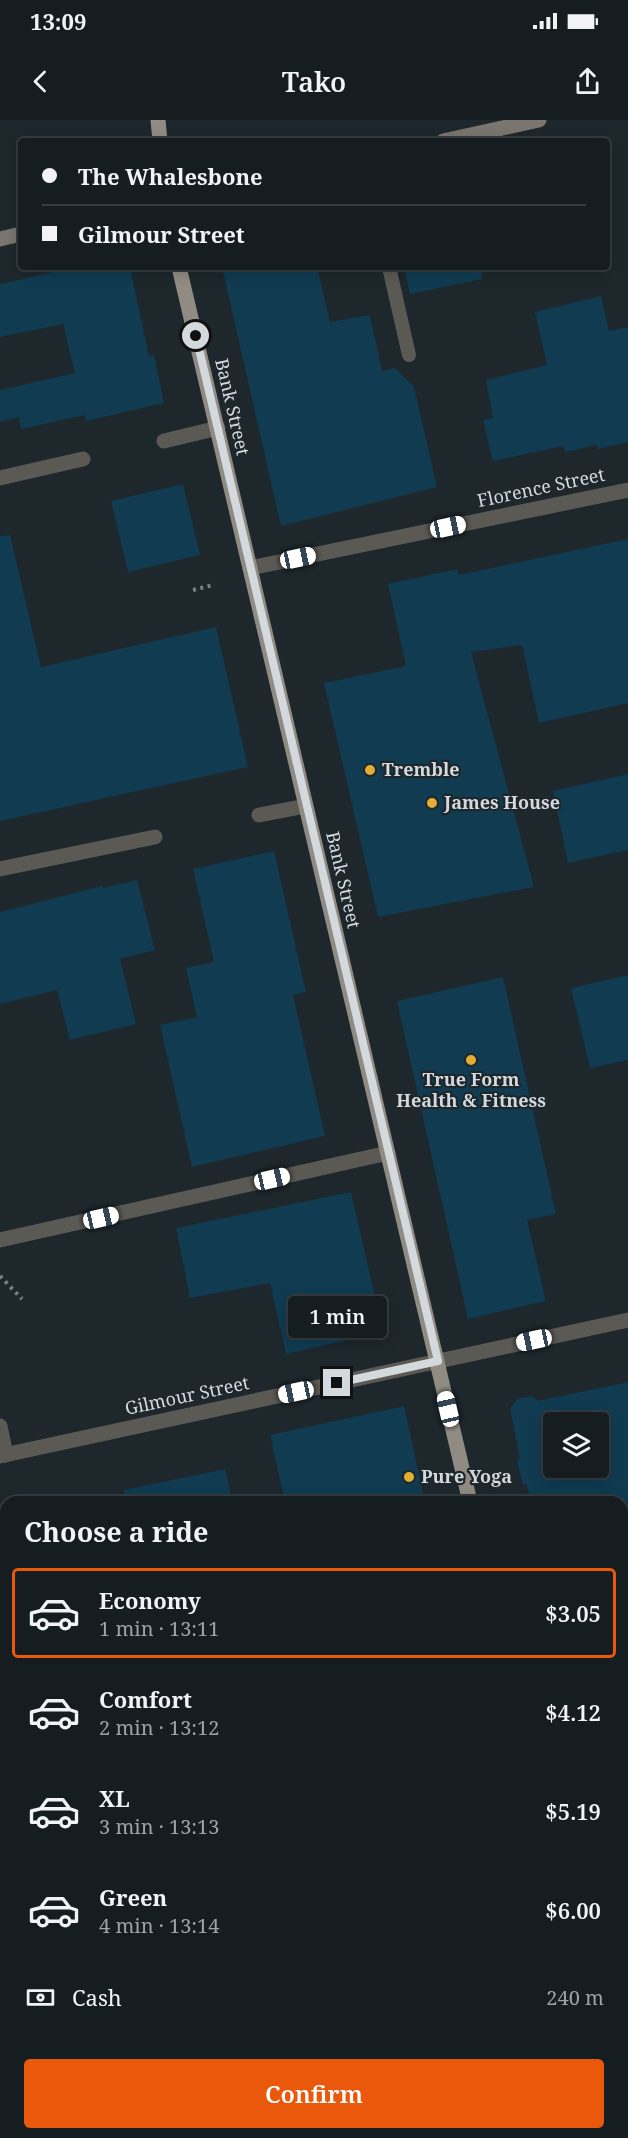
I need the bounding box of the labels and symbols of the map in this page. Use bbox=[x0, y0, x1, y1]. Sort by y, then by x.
route start bbox=[182, 322, 209, 349]
street label: Bank Street bbox=[210, 356, 256, 458]
street label: Florence Street bbox=[475, 462, 607, 512]
car bbox=[429, 514, 467, 540]
car bbox=[279, 545, 317, 571]
place label: Tremble bbox=[382, 757, 460, 781]
marker: Tremble bbox=[363, 763, 377, 777]
place label: James House bbox=[443, 790, 560, 814]
marker: James House bbox=[425, 796, 439, 810]
street label: Bank Street bbox=[321, 829, 367, 931]
marker: True Form Health & Fitness bbox=[464, 1053, 478, 1067]
place label: True Form Health & Fitness bbox=[396, 1067, 546, 1112]
car bbox=[252, 1166, 292, 1192]
car bbox=[81, 1205, 121, 1231]
callout: 1 min bbox=[288, 1296, 386, 1338]
car bbox=[515, 1327, 553, 1353]
route end bbox=[323, 1369, 350, 1396]
street label: Gilmour Street bbox=[122, 1370, 251, 1420]
car bbox=[277, 1379, 315, 1405]
car bbox=[435, 1389, 461, 1429]
place label: Pure Yoga bbox=[421, 1464, 512, 1488]
marker: Pure Yoga bbox=[402, 1470, 416, 1484]

